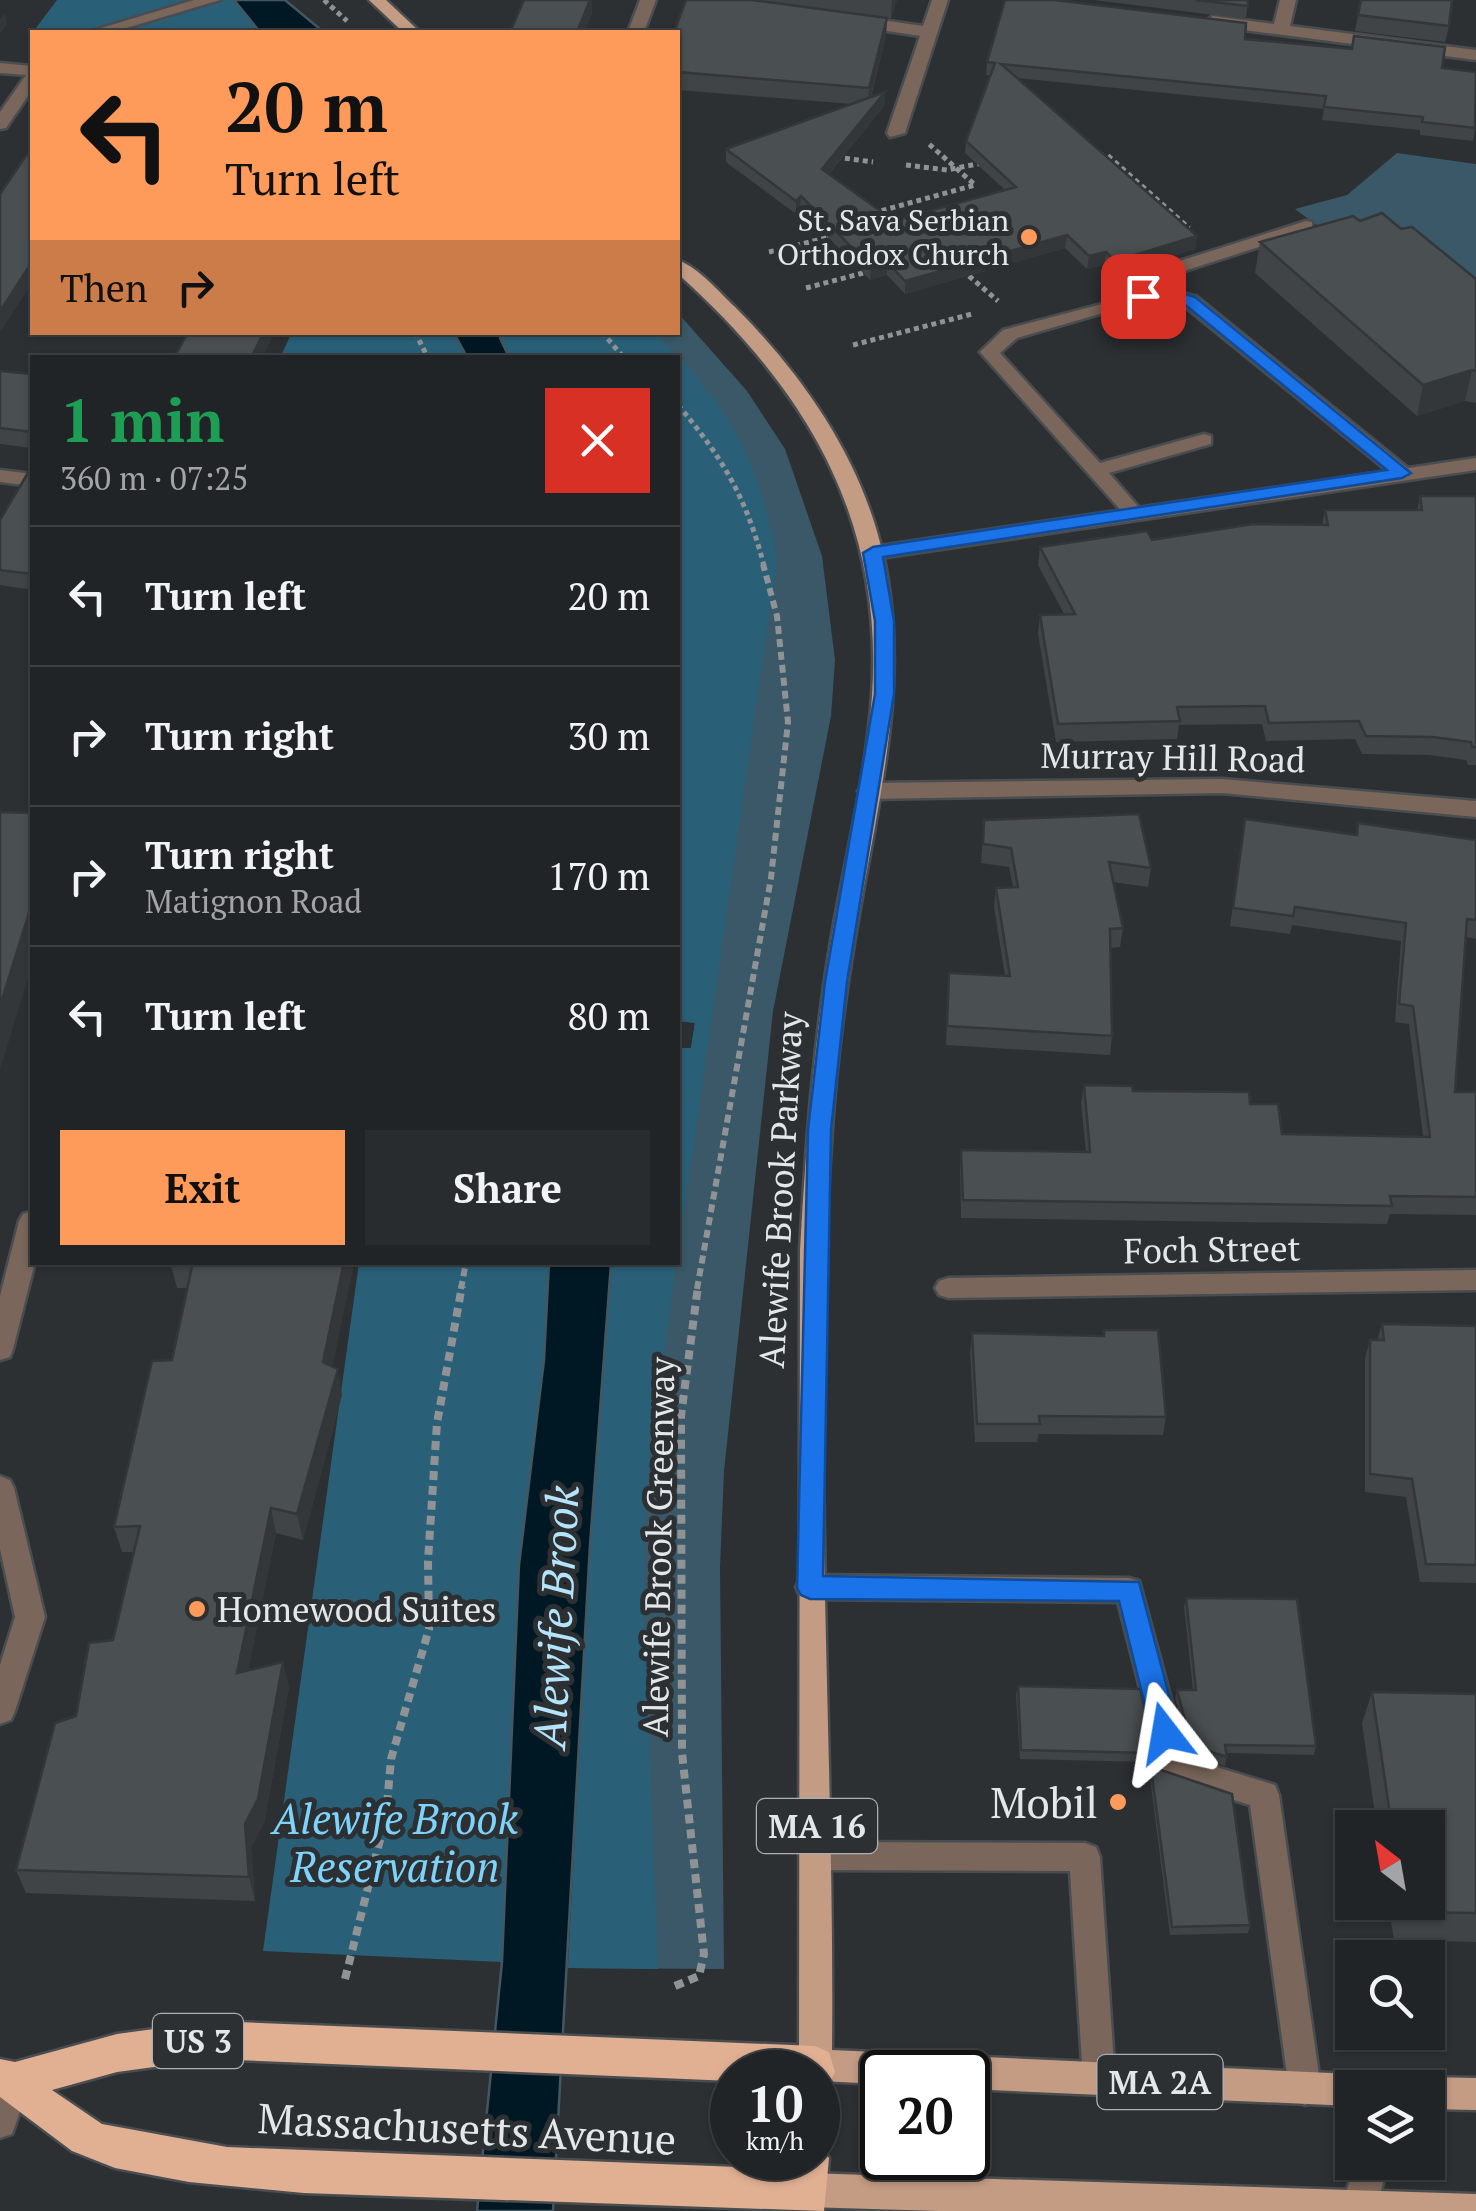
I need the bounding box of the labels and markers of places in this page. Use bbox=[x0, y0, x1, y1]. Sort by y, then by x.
place label: St. Sava Serbian Orthodox Church bbox=[777, 200, 1009, 274]
marker: St. Sava Serbian Orthodox Church bbox=[1018, 226, 1040, 248]
pin bbox=[1101, 254, 1186, 339]
place label: Homewood Suites bbox=[217, 1586, 496, 1632]
marker: Homewood Suites bbox=[186, 1598, 208, 1620]
place label: Mobil bbox=[990, 1774, 1098, 1830]
marker: Mobil bbox=[1107, 1791, 1129, 1813]

